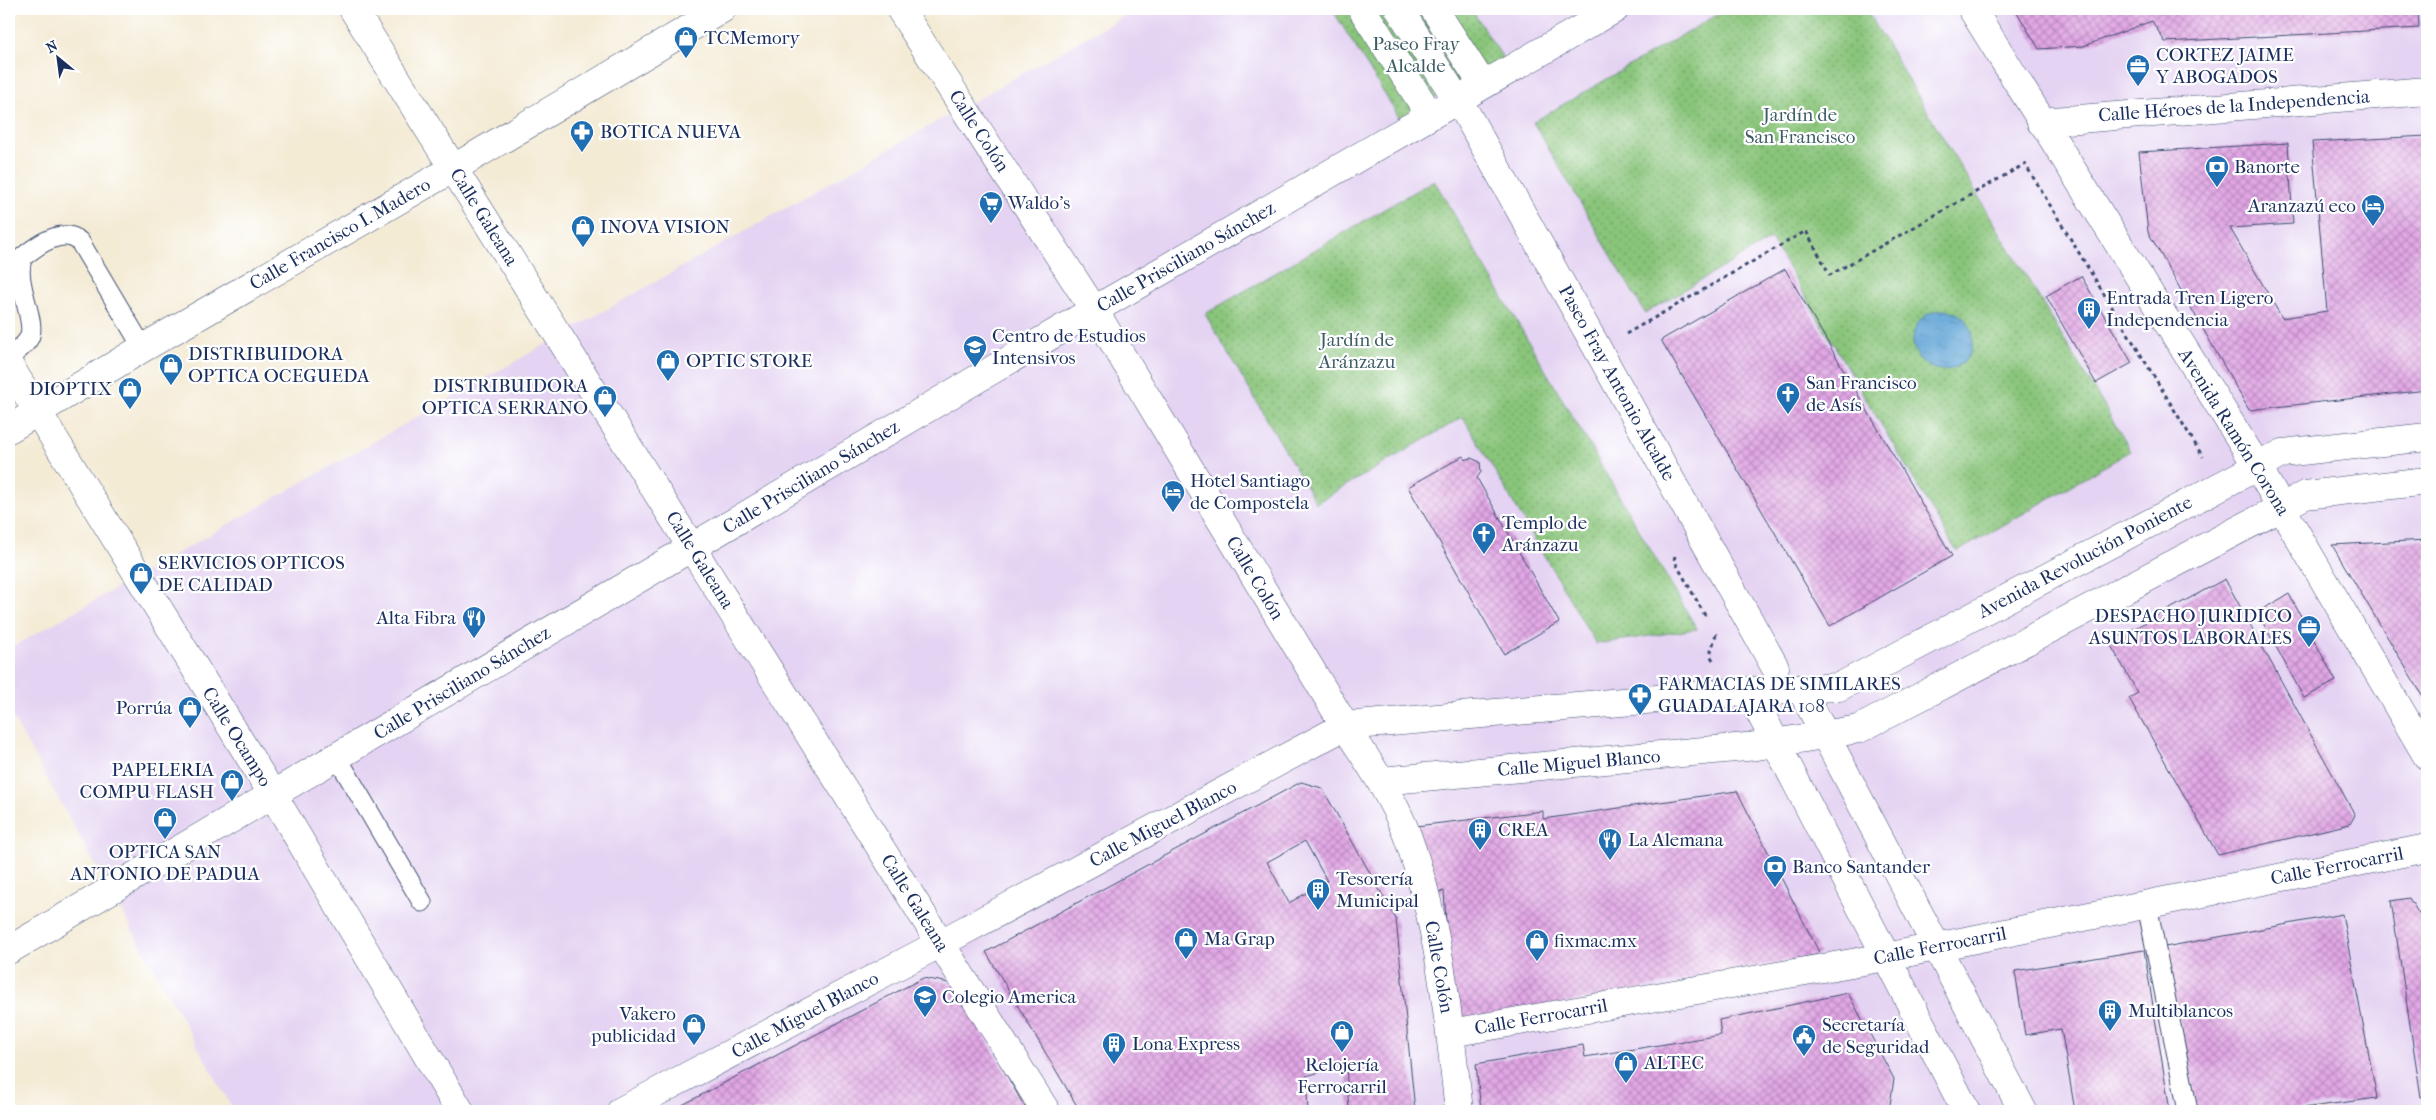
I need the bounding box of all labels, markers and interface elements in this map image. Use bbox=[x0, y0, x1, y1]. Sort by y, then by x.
shop icon: TCMemory bbox=[673, 25, 699, 59]
place label: TCMemory bbox=[704, 27, 800, 49]
north arrow bbox=[32, 32, 82, 82]
park label: Paseo Fray Alcalde bbox=[1372, 33, 1460, 77]
text: N bbox=[43, 37, 61, 57]
place label: CORTEZ JAIME Y ABOGADOS bbox=[2155, 44, 2294, 88]
office icon: CORTEZ JAIME Y ABOGADOS bbox=[2125, 53, 2151, 87]
street label: Calle Colón bbox=[944, 86, 1014, 176]
street label: Calle Héroes de la Independencia bbox=[2098, 86, 2371, 126]
park label: Jardín de San Francisco bbox=[1745, 104, 1856, 148]
pharmacy icon: BOTICA NUEVA bbox=[569, 119, 595, 153]
place label: BOTICA NUEVA bbox=[600, 121, 742, 143]
bank icon: Banorte bbox=[2204, 154, 2230, 188]
place label: Banorte bbox=[2234, 156, 2300, 178]
street label: Calle Galeana bbox=[445, 164, 523, 270]
street label: Calle Francisco I. Madero bbox=[246, 173, 435, 295]
supermarket icon: Waldo’s bbox=[978, 190, 1004, 224]
place label: Waldo’s bbox=[1007, 192, 1070, 214]
hotel icon: Aranzazú eco bbox=[2360, 193, 2386, 227]
place label: Aranzazú eco bbox=[2247, 195, 2356, 217]
street label: Calle Prisciliano Sánchez bbox=[1093, 197, 1279, 317]
shop icon: INOVA VISION bbox=[570, 214, 596, 248]
place label: INOVA VISION bbox=[600, 216, 730, 238]
street label: Paseo Fray Antonio Alcalde bbox=[1554, 281, 1680, 485]
place label: Entrada Tren Ligero Independencia bbox=[2106, 287, 2274, 331]
building icon: Entrada Tren Ligero Independencia bbox=[2076, 296, 2102, 330]
place label: Centro de Estudios Intensivos bbox=[992, 325, 1146, 369]
park label: Jardín de Aránzazu bbox=[1318, 329, 1396, 373]
school or university icon: Centro de Estudios Intensivos bbox=[962, 334, 988, 368]
place label: DISTRIBUIDORA OPTICA OCEGUEDA bbox=[188, 343, 370, 387]
street label: Avenida Ramón Corona bbox=[2173, 344, 2295, 520]
shop icon: OPTIC STORE bbox=[655, 348, 681, 382]
place label: OPTIC STORE bbox=[686, 350, 813, 372]
shop icon: DISTRIBUIDORA OPTICA OCEGUEDA bbox=[158, 352, 184, 386]
place label: San Francisco de Asís bbox=[1806, 372, 1917, 416]
place label: DISTRIBUIDORA OPTICA SERRANO bbox=[422, 375, 589, 419]
shop icon: DIOPTIX bbox=[117, 376, 143, 410]
place label: DIOPTIX bbox=[29, 378, 112, 400]
church icon: San Francisco de Asís bbox=[1775, 381, 1801, 415]
shop icon: DISTRIBUIDORA OPTICA SERRANO bbox=[592, 384, 618, 418]
street label: Calle Prisciliano Sánchez bbox=[719, 416, 903, 538]
place label: Hotel Santiago de Compostela bbox=[1190, 470, 1311, 514]
hotel icon: Hotel Santiago de Compostela bbox=[1160, 479, 1186, 513]
street label: Avenida Revolución Poniente bbox=[1973, 491, 2196, 623]
street label: Calle Galeana bbox=[661, 507, 739, 613]
place label: Templo de Aránzazu bbox=[1501, 512, 1587, 556]
church icon: Templo de Aránzazu bbox=[1471, 521, 1497, 555]
street label: Calle Colón bbox=[1222, 532, 1288, 624]
place label: SERVICIOS OPTICOS DE CALIDAD bbox=[158, 552, 345, 596]
shop icon: SERVICIOS OPTICOS DE CALIDAD bbox=[128, 561, 154, 595]
restaurant icon: Alta Fibra bbox=[461, 605, 487, 639]
place label: DESPACHO JURIDICO ASUNTOS LABORALES bbox=[2088, 605, 2292, 649]
place label: Alta Fibra bbox=[376, 607, 456, 629]
office icon: DESPACHO JURIDICO ASUNTOS LABORALES bbox=[2296, 614, 2322, 648]
street label: Calle Prisciliano Sánchez bbox=[370, 622, 554, 744]
place label: FARMACIAS DE SIMILARES GUADALAJARA 108 bbox=[1658, 673, 1901, 717]
pharmacy icon: FARMACIAS DE SIMILARES GUADALAJARA 108 bbox=[1627, 682, 1653, 716]
street label: Calle Ocampo bbox=[198, 683, 277, 791]
shop icon: Porrúa bbox=[177, 695, 203, 729]
place label: Porrúa bbox=[116, 697, 172, 719]
street label: Calle Miguel Blanco bbox=[1497, 745, 1662, 781]
place label: PAPELERIA COMPU FLASH bbox=[80, 759, 215, 803]
shop icon: PAPELERIA COMPU FLASH bbox=[219, 768, 245, 802]
street label: Calle Miguel Blanco bbox=[1086, 776, 1241, 872]
shop icon: OPTICA SAN ANTONIO DE PADUA bbox=[152, 806, 178, 840]
building icon: CREA bbox=[1467, 817, 1493, 851]
place label: CREA bbox=[1498, 819, 1549, 841]
restaurant icon: La Alemana bbox=[1597, 827, 1623, 861]
place label: La Alemana bbox=[1628, 829, 1724, 851]
place label: OPTICA SAN ANTONIO DE PADUA bbox=[69, 841, 260, 885]
street label: Calle Ferrocarril bbox=[2269, 842, 2405, 890]
street label: Calle Galeana bbox=[876, 850, 954, 956]
bank icon: Banco Santander bbox=[1762, 854, 1788, 888]
place label: Banco Santander bbox=[1792, 856, 1931, 878]
place label: Tesorería Municipal bbox=[1336, 868, 1419, 912]
building icon: Tesorería Municipal bbox=[1305, 877, 1331, 911]
street label: Calle Colón bbox=[1420, 919, 1458, 1015]
street label: Calle Ferrocarril bbox=[1872, 922, 2008, 970]
shop icon: Ma Grap bbox=[1173, 926, 1199, 960]
place label: Ma Grap bbox=[1204, 928, 1275, 950]
shop icon: fixmac.mx bbox=[1524, 928, 1550, 962]
place label: fixmac.mx bbox=[1554, 930, 1637, 952]
street label: Calle Miguel Blanco bbox=[728, 967, 883, 1063]
school or university icon: Colegio America bbox=[912, 984, 938, 1018]
place label: Colegio America bbox=[942, 986, 1077, 1008]
street label: Calle Ferrocarril bbox=[1473, 994, 1609, 1040]
building icon: Multiblancos bbox=[2097, 998, 2123, 1032]
place label: Multiblancos bbox=[2128, 1000, 2233, 1022]
place label: Vakero publicidad bbox=[590, 1003, 677, 1047]
shop icon: Vakero publicidad bbox=[681, 1012, 707, 1046]
place label: Secretaría de Seguridad bbox=[1822, 1014, 1930, 1058]
shop icon: Relojería Ferrocarril bbox=[1329, 1019, 1355, 1053]
public building icon: Secretaría de Seguridad bbox=[1791, 1023, 1817, 1057]
building icon: Lona Express bbox=[1101, 1031, 1127, 1065]
place label: Lona Express bbox=[1132, 1033, 1240, 1055]
shop icon: ALTEC bbox=[1613, 1050, 1639, 1084]
place label: ALTEC bbox=[1643, 1052, 1704, 1074]
place label: Relojería Ferrocarril bbox=[1297, 1054, 1387, 1098]

